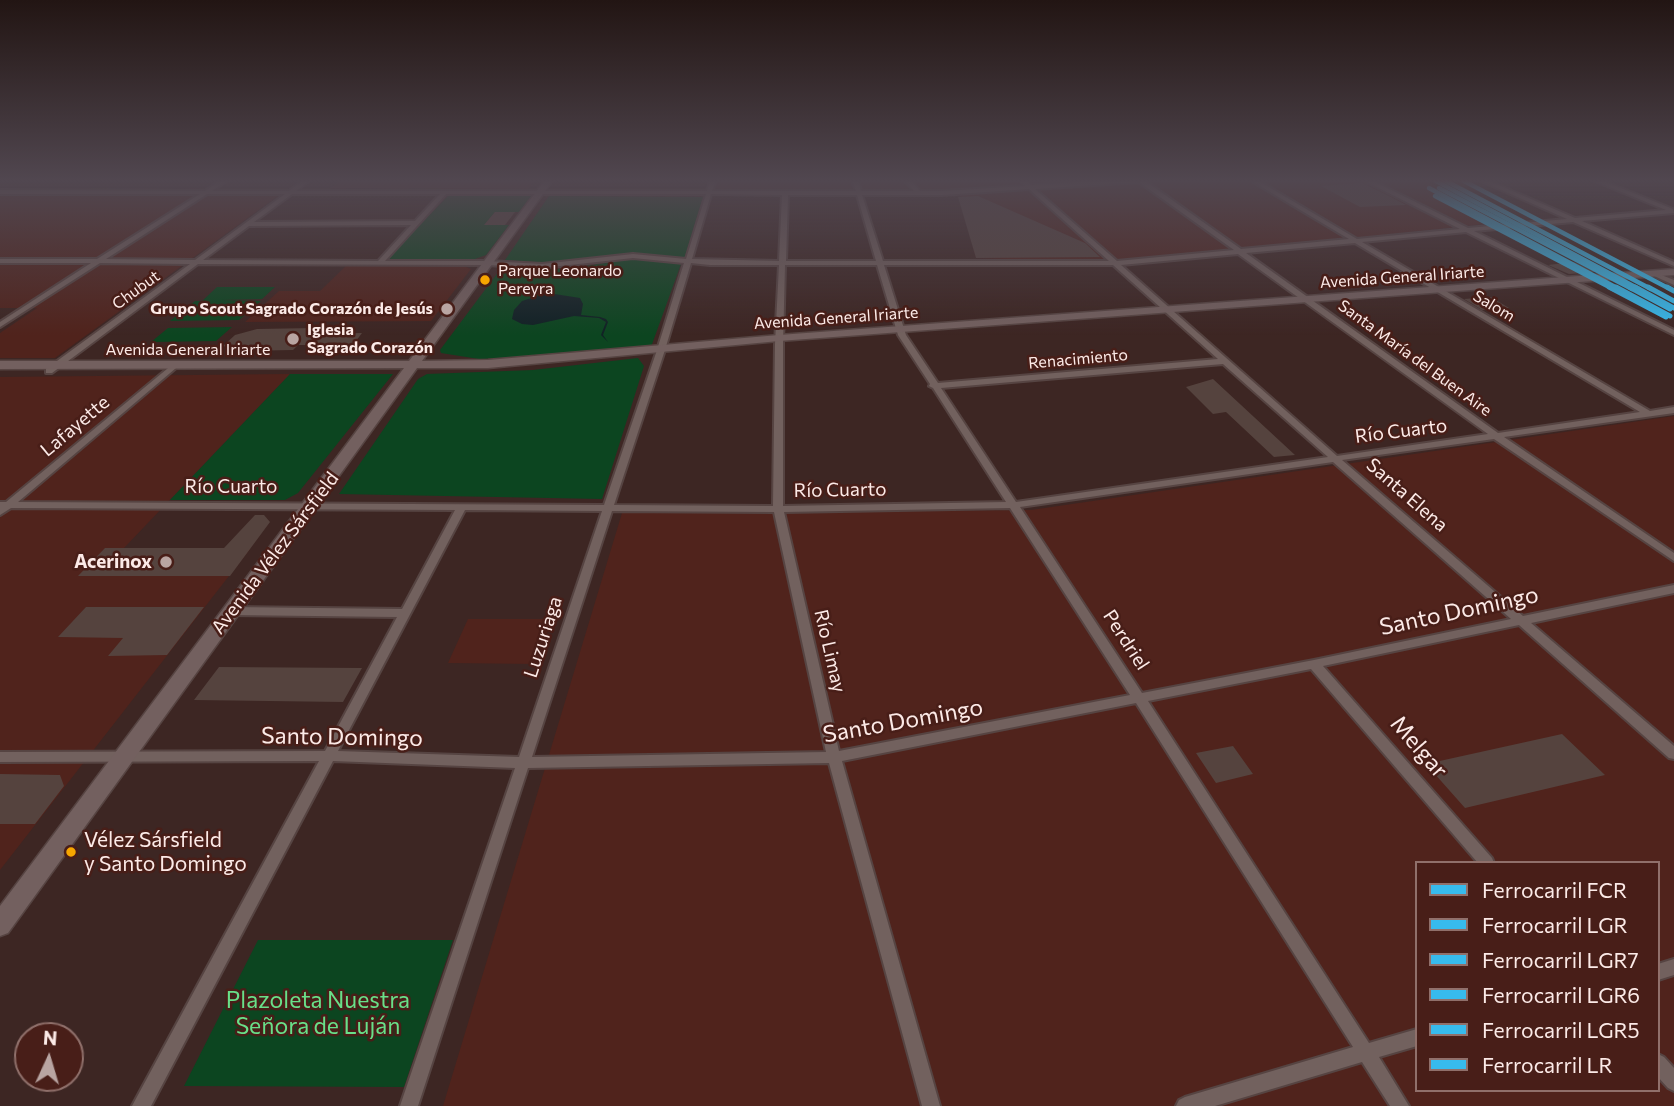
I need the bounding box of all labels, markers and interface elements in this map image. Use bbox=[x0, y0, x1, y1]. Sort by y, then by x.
place label: Parque Leonardo Pereyra bbox=[498, 261, 622, 299]
street label: Avenida General Iriarte bbox=[1319, 262, 1485, 292]
street label: Chubut bbox=[109, 266, 163, 314]
marker: Parque Leonardo Pereyra bbox=[478, 273, 492, 287]
street label: Salom bbox=[1470, 286, 1518, 326]
street label: Santa María del Buen Aire bbox=[1335, 296, 1495, 420]
place label: Grupo Scout Sagrado Corazón de Jesús bbox=[150, 299, 433, 319]
marker: Grupo Scout Sagrado Corazón de Jesús bbox=[439, 301, 455, 317]
street label: Avenida General Iriarte bbox=[753, 303, 919, 333]
place label: Iglesia Sagrado Corazón bbox=[307, 320, 433, 358]
marker: Iglesia Sagrado Corazón bbox=[285, 331, 301, 347]
street label: Avenida General Iriarte bbox=[106, 340, 270, 360]
street label: Renacimiento bbox=[1027, 345, 1129, 373]
street label: Lafayette bbox=[36, 391, 114, 461]
street label: Río Cuarto bbox=[1354, 414, 1448, 448]
street label: Santa Elena bbox=[1362, 454, 1452, 536]
street label: Avenida Vélez Sársfield bbox=[207, 468, 343, 638]
street label: Río Cuarto bbox=[185, 476, 277, 498]
street label: Río Cuarto bbox=[793, 478, 887, 502]
place label: Acerinox bbox=[74, 551, 152, 573]
marker: Acerinox bbox=[158, 554, 174, 570]
street label: Santo Domingo bbox=[1377, 581, 1541, 641]
street label: Luzuriaga bbox=[519, 594, 567, 680]
street label: Perdriel bbox=[1098, 606, 1154, 674]
street label: Río Limay bbox=[809, 607, 851, 695]
street label: Santo Domingo bbox=[821, 693, 985, 749]
street label: Melgar bbox=[1384, 710, 1454, 784]
street label: Santo Domingo bbox=[261, 722, 423, 752]
place label: Vélez Sársfield y Santo Domingo bbox=[84, 827, 247, 877]
marker: Vélez Sársfield y Santo Domingo bbox=[64, 845, 78, 859]
legend bbox=[1415, 861, 1660, 1092]
text: Ferrocarril FCR bbox=[1482, 877, 1627, 902]
text: Ferrocarril LGR bbox=[1482, 912, 1628, 937]
text: Ferrocarril LGR7 bbox=[1482, 947, 1639, 972]
text: Ferrocarril LGR6 bbox=[1482, 982, 1640, 1007]
park label: Plazoleta Nuestra Señora de Luján bbox=[226, 986, 410, 1040]
text: Ferrocarril LGR5 bbox=[1482, 1017, 1640, 1042]
north arrow bbox=[14, 1022, 84, 1092]
text: N bbox=[42, 1026, 58, 1050]
text: Ferrocarril LR bbox=[1482, 1052, 1613, 1077]

